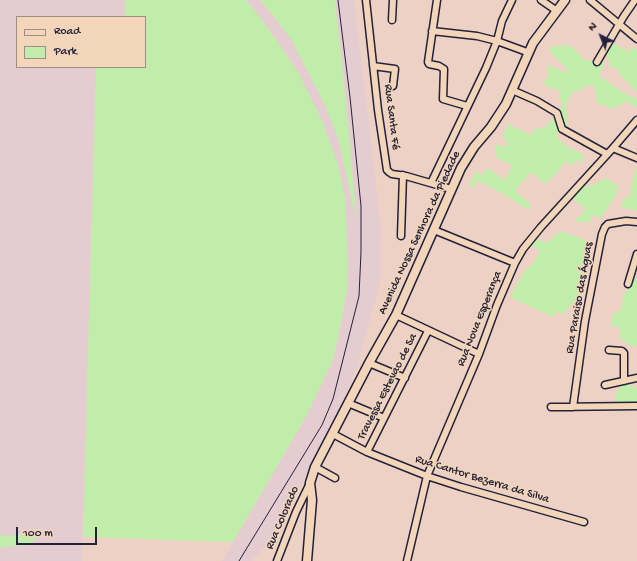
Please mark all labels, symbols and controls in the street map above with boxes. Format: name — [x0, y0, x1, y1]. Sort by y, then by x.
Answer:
legend — [16, 16, 146, 68]
north arrow — [581, 16, 621, 56]
text: N — [586, 20, 600, 34]
text: Road — [54, 25, 80, 39]
text: Park — [54, 45, 77, 59]
street label: Rua Santa Fé — [380, 83, 402, 151]
street label: Avenida Nossa Senhora da Piedade — [376, 149, 464, 317]
street label: Rua Paraiso das Águas — [563, 241, 597, 355]
street label: Rua Nova Esperança — [454, 269, 506, 369]
street label: Travessa Estevao de Sa — [355, 331, 421, 443]
street label: Rua Cantor Bezerra da Silva — [413, 453, 551, 507]
street label: Rua Colorado — [263, 484, 303, 552]
scale bar — [18, 519, 99, 545]
text: 100 m — [23, 527, 53, 541]

